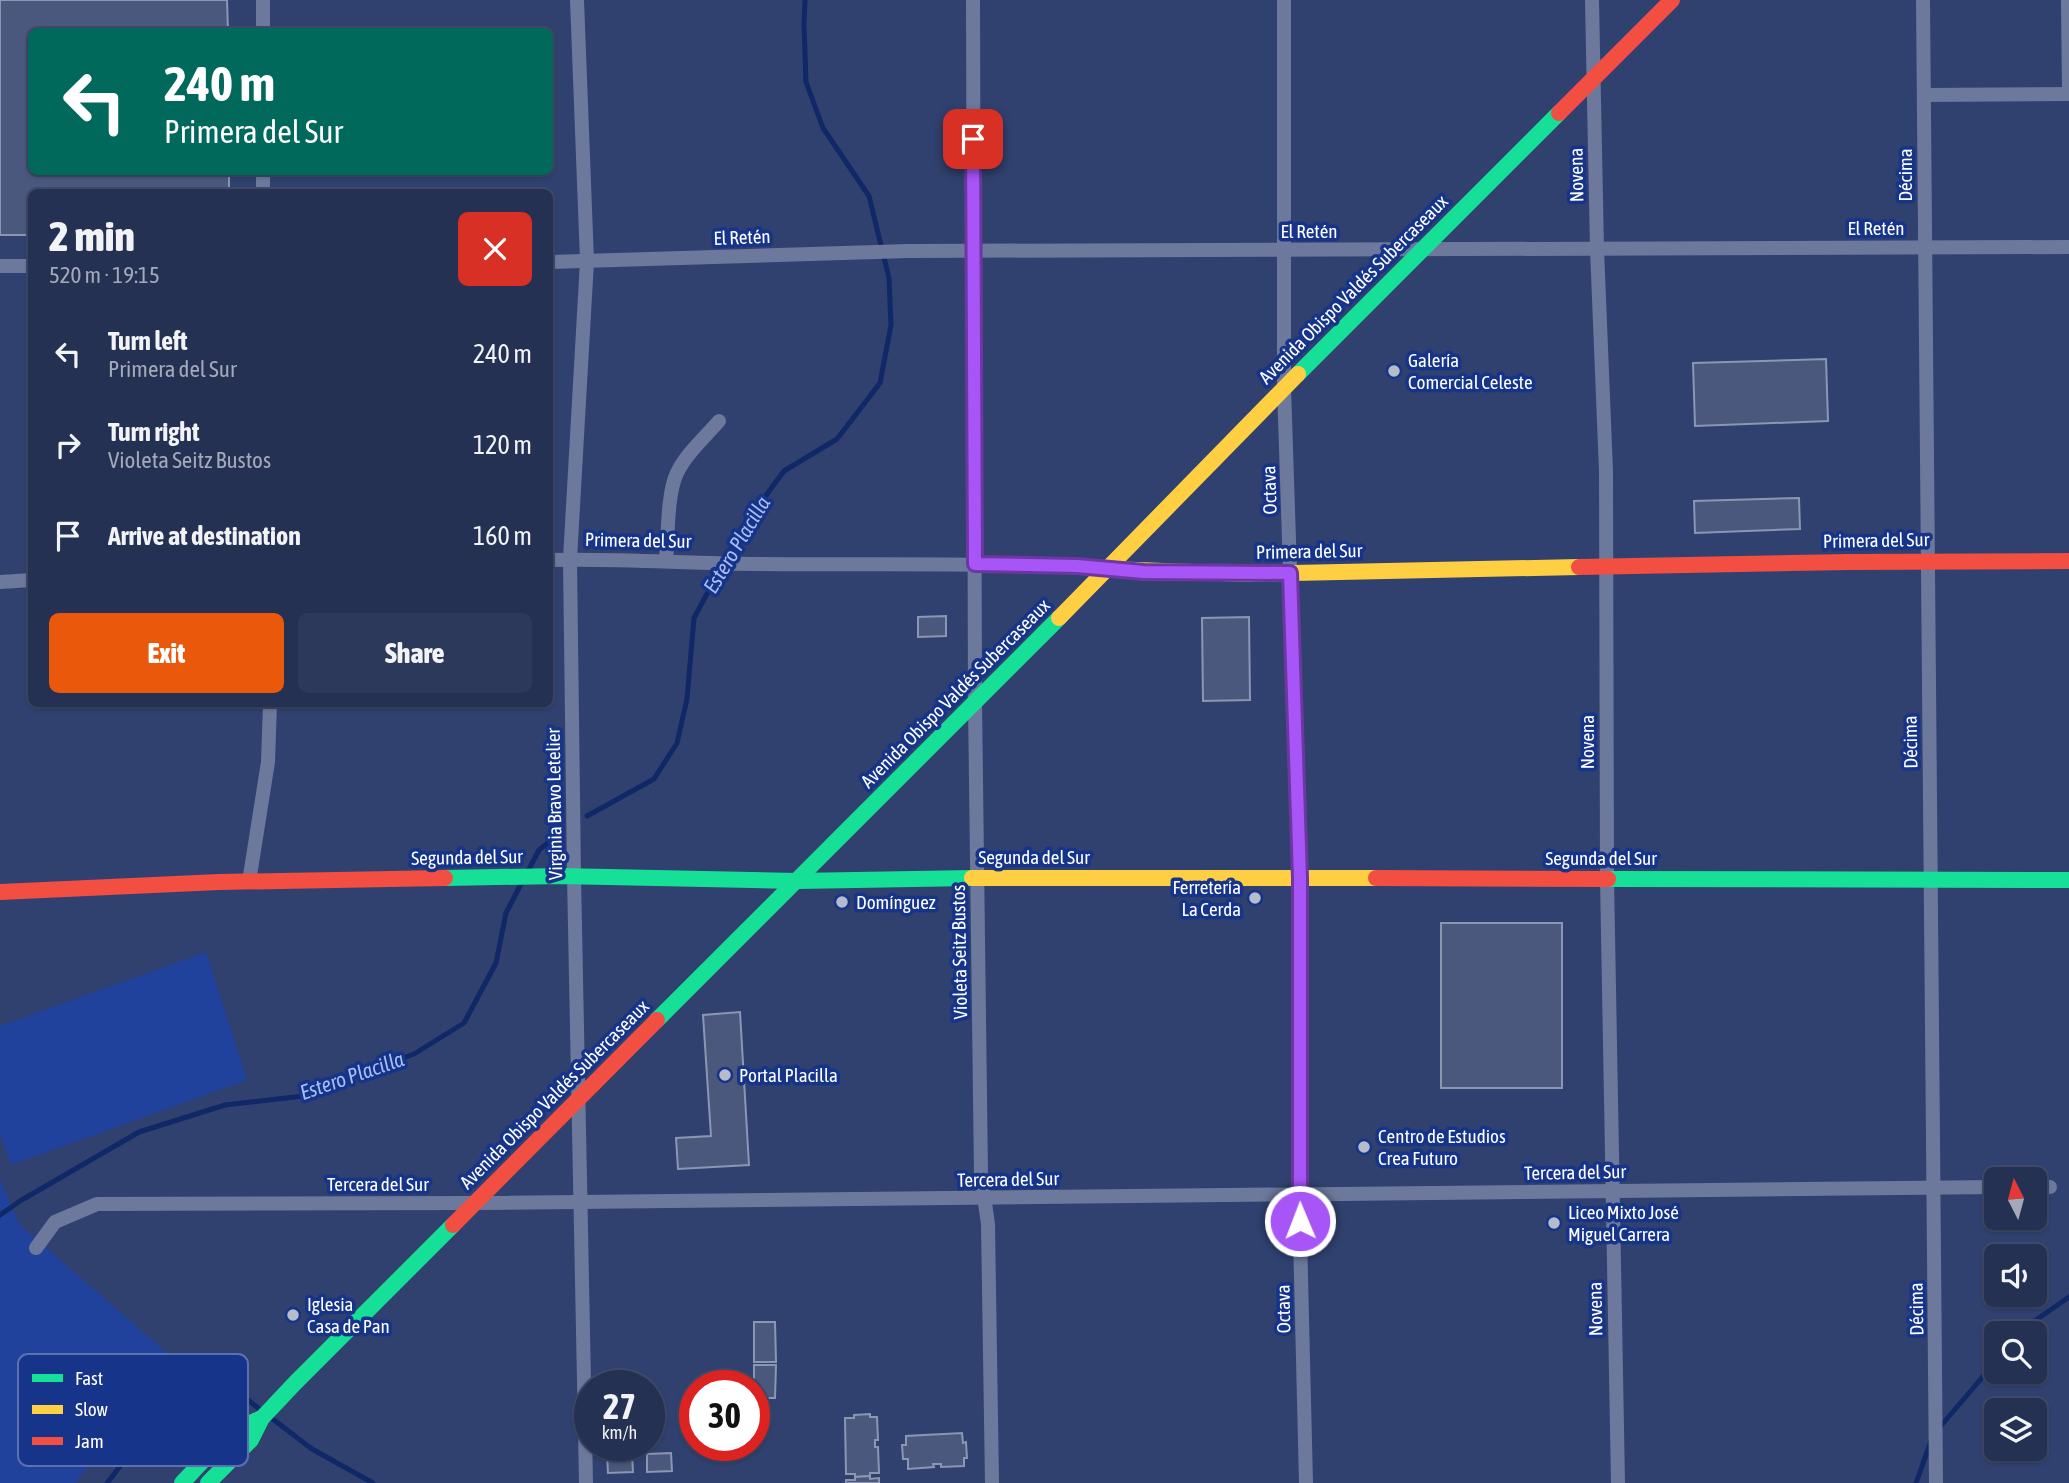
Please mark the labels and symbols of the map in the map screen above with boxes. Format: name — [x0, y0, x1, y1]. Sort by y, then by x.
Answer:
pin — [943, 109, 1003, 169]
street label: Novena — [1565, 148, 1587, 202]
street label: Décima — [1894, 148, 1916, 202]
street label: Avenida Obispo Valdés Subercaseaux — [1254, 190, 1452, 388]
street label: El Retén — [1848, 217, 1904, 239]
street label: El Retén — [1281, 220, 1337, 242]
street label: El Retén — [713, 225, 771, 249]
place label: Galería Comercial Celeste — [1408, 349, 1533, 393]
marker: Galería Comercial Celeste — [1386, 363, 1402, 379]
street label: Octava — [1257, 465, 1281, 515]
water label: Estero Placilla — [698, 492, 774, 597]
street label: Primera del Sur — [585, 528, 692, 552]
street label: Primera del Sur — [1823, 528, 1930, 552]
street label: Primera del Sur — [1256, 539, 1363, 563]
street label: Avenida Obispo Valdés Subercaseaux — [856, 594, 1054, 792]
street label: Novena — [1576, 715, 1598, 769]
street label: Décima — [1899, 715, 1921, 769]
street label: Virginia Bravo Letelier — [542, 727, 566, 880]
street label: Segunda del Sur — [411, 845, 523, 869]
street label: Segunda del Sur — [978, 846, 1090, 868]
street label: Segunda del Sur — [1545, 847, 1657, 869]
place label: Ferretería La Cerda — [1173, 876, 1241, 920]
street label: Violeta Seitz Bustos — [947, 884, 971, 1020]
marker: Ferretería La Cerda — [1247, 890, 1263, 906]
place label: Domínguez — [856, 891, 936, 913]
marker: Domínguez — [834, 894, 850, 910]
street label: Avenida Obispo Valdés Subercaseaux — [455, 995, 653, 1193]
water label: Estero Placilla — [296, 1046, 407, 1104]
place label: Portal Placilla — [739, 1064, 838, 1086]
marker: Portal Placilla — [717, 1067, 733, 1083]
place label: Centro de Estudios Crea Futuro — [1378, 1125, 1506, 1169]
marker: Centro de Estudios Crea Futuro — [1356, 1139, 1372, 1155]
street label: Tercera del Sur — [1524, 1160, 1626, 1184]
street label: Tercera del Sur — [957, 1167, 1059, 1191]
north arrow — [1984, 1167, 2048, 1230]
street label: Tercera del Sur — [327, 1173, 429, 1195]
position arrow — [1263, 1184, 1337, 1258]
place label: Liceo Mixto José Miguel Carrera — [1568, 1201, 1679, 1245]
marker: Liceo Mixto José Miguel Carrera — [1546, 1215, 1562, 1231]
street label: Novena — [1584, 1282, 1606, 1336]
street label: Décima — [1905, 1282, 1927, 1336]
street label: Octava — [1272, 1284, 1294, 1334]
place label: Iglesia Casa de Pan — [307, 1293, 390, 1337]
marker: Iglesia Casa de Pan — [285, 1307, 301, 1323]
legend — [18, 1354, 248, 1466]
text: Fast — [75, 1367, 103, 1389]
speed limit sign: 30 — [679, 1370, 770, 1461]
text: Slow — [75, 1398, 109, 1420]
text: Jam — [75, 1430, 104, 1452]

